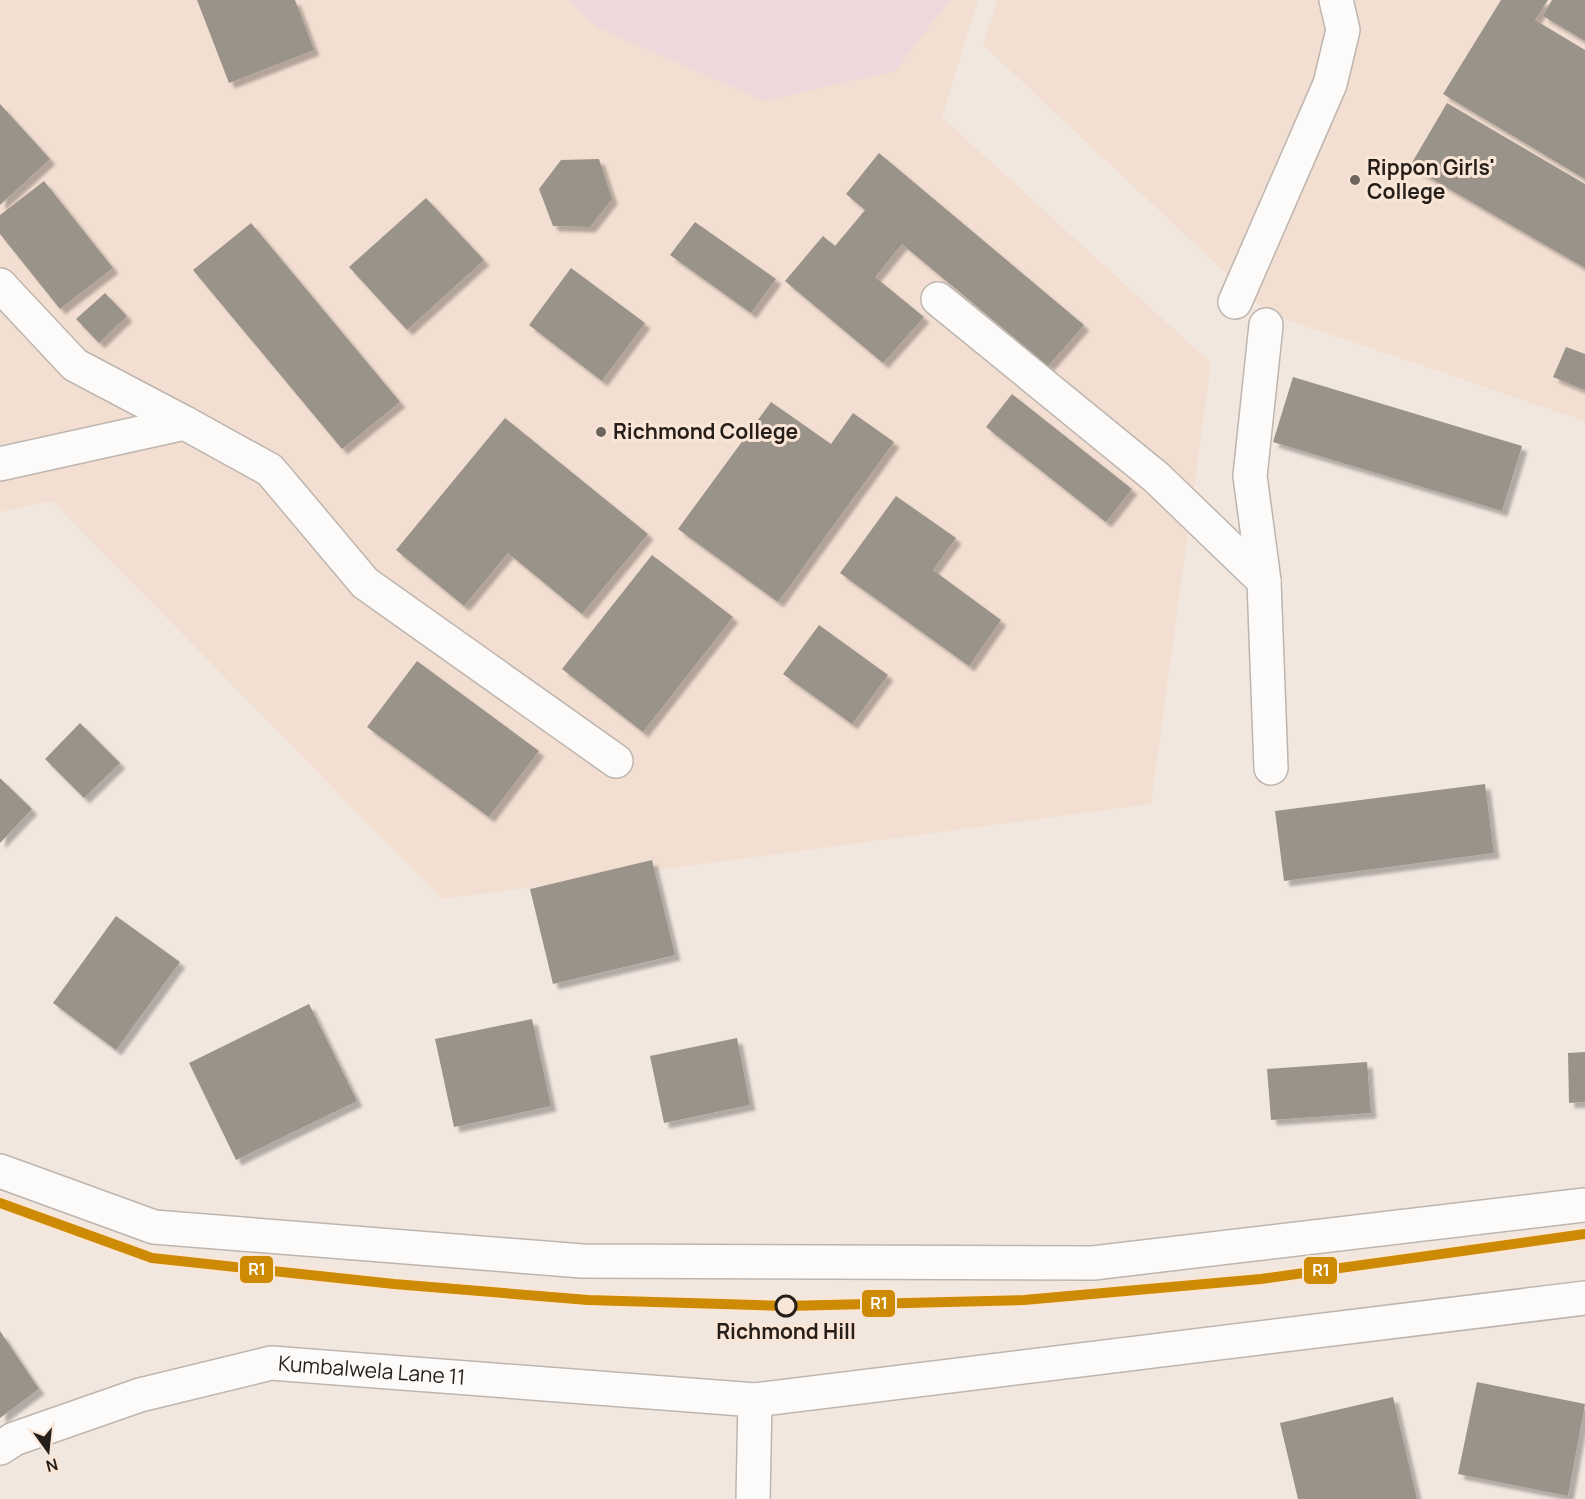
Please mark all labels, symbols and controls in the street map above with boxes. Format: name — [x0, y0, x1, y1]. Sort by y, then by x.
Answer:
place label: Rippon Girls' College — [1367, 153, 1495, 205]
marker: Rippon Girls' College — [1348, 173, 1362, 187]
place label: Richmond College — [613, 417, 798, 445]
marker: Richmond College — [594, 425, 608, 439]
line badge: R1 — [239, 1255, 274, 1284]
line badge: R1 — [1303, 1256, 1338, 1285]
text: R1 — [248, 1258, 266, 1280]
text: R1 — [1312, 1259, 1330, 1281]
line badge: R1 — [861, 1289, 896, 1318]
text: R1 — [870, 1292, 888, 1314]
marker: Richmond Hill — [775, 1295, 797, 1317]
place label: Richmond Hill — [716, 1317, 856, 1345]
street label: Kumbalwela Lane 11 — [277, 1349, 466, 1391]
north arrow — [18, 1421, 78, 1481]
text: N — [43, 1453, 60, 1478]

